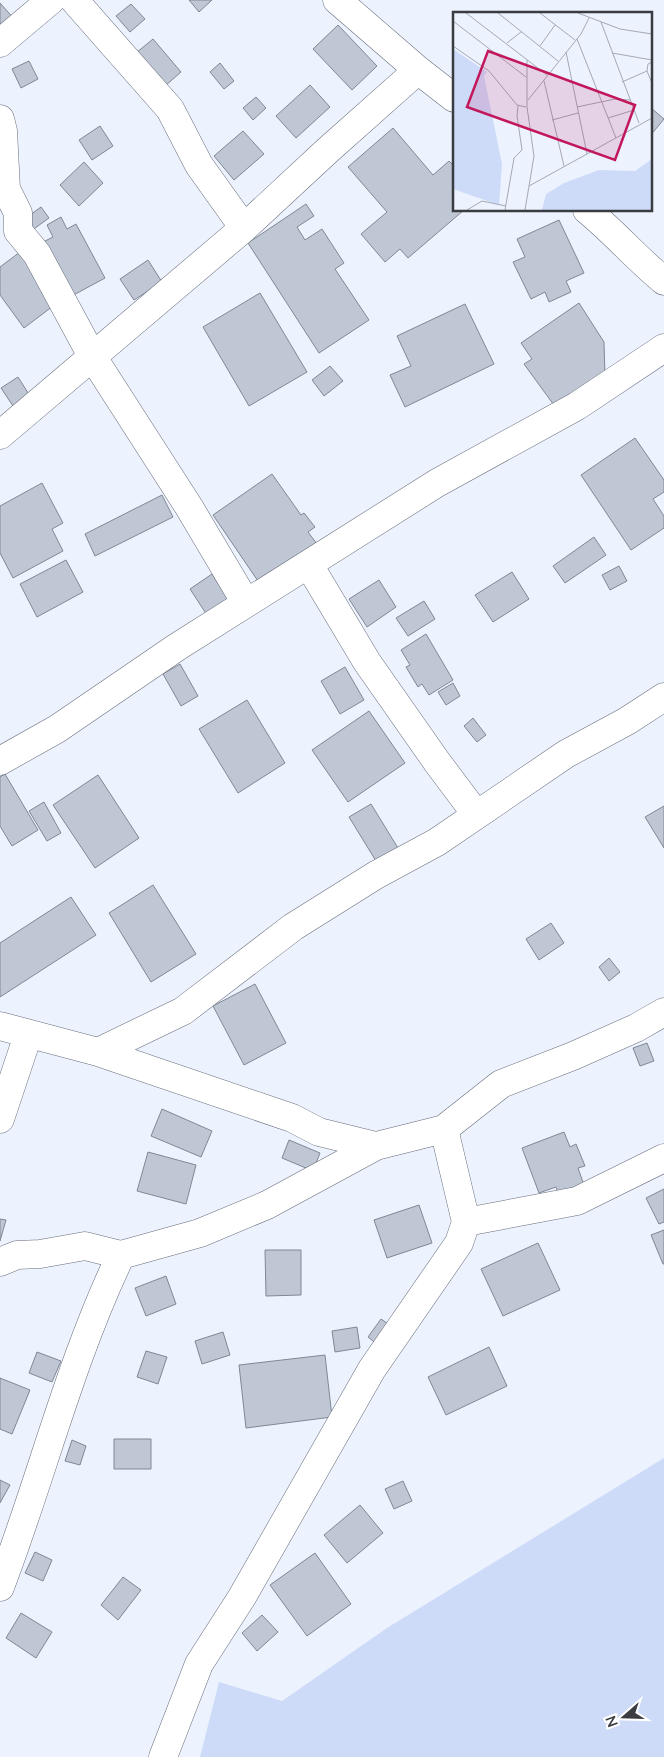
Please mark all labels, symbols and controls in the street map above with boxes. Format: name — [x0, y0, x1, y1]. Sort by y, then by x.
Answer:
inset map — [453, 12, 652, 211]
north arrow — [599, 1692, 649, 1742]
text: N — [601, 1714, 621, 1730]

